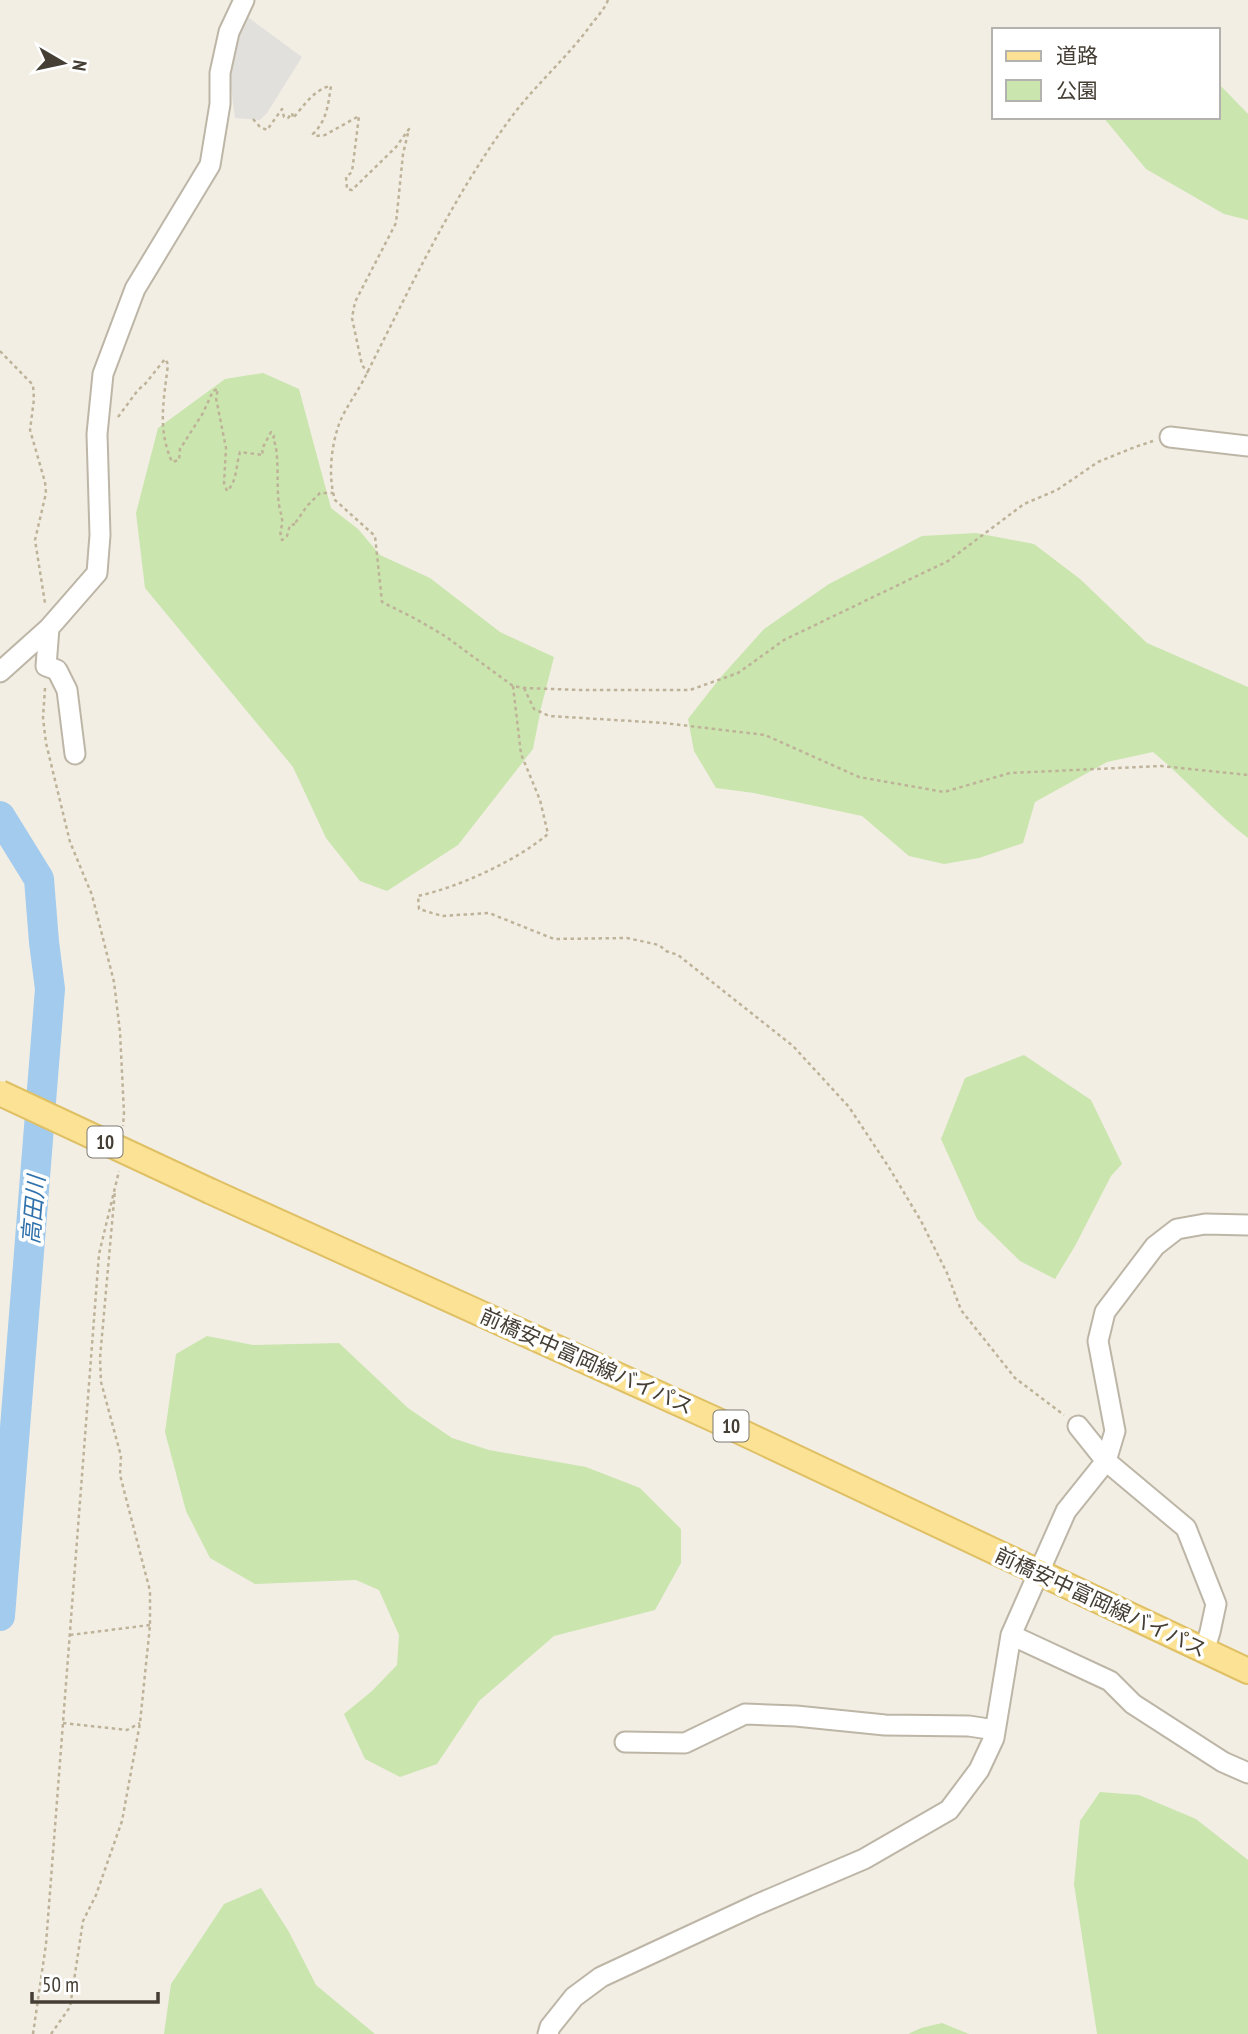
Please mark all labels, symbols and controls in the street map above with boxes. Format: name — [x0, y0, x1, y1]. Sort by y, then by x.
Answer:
north arrow — [28, 28, 98, 98]
legend — [992, 28, 1220, 119]
text: 道路 — [1056, 42, 1098, 69]
text: N — [67, 59, 92, 73]
text: 公園 — [1056, 77, 1098, 104]
road number: 10 — [88, 1126, 122, 1158]
water label: 高田川 — [16, 1171, 51, 1246]
street label: 前橋安中富岡線バイパス — [476, 1302, 698, 1420]
road number: 10 — [714, 1410, 748, 1442]
street label: 前橋安中富岡線バイパス — [991, 1541, 1211, 1663]
scale bar — [32, 1960, 158, 2004]
text: 50 m — [42, 1971, 79, 1998]

